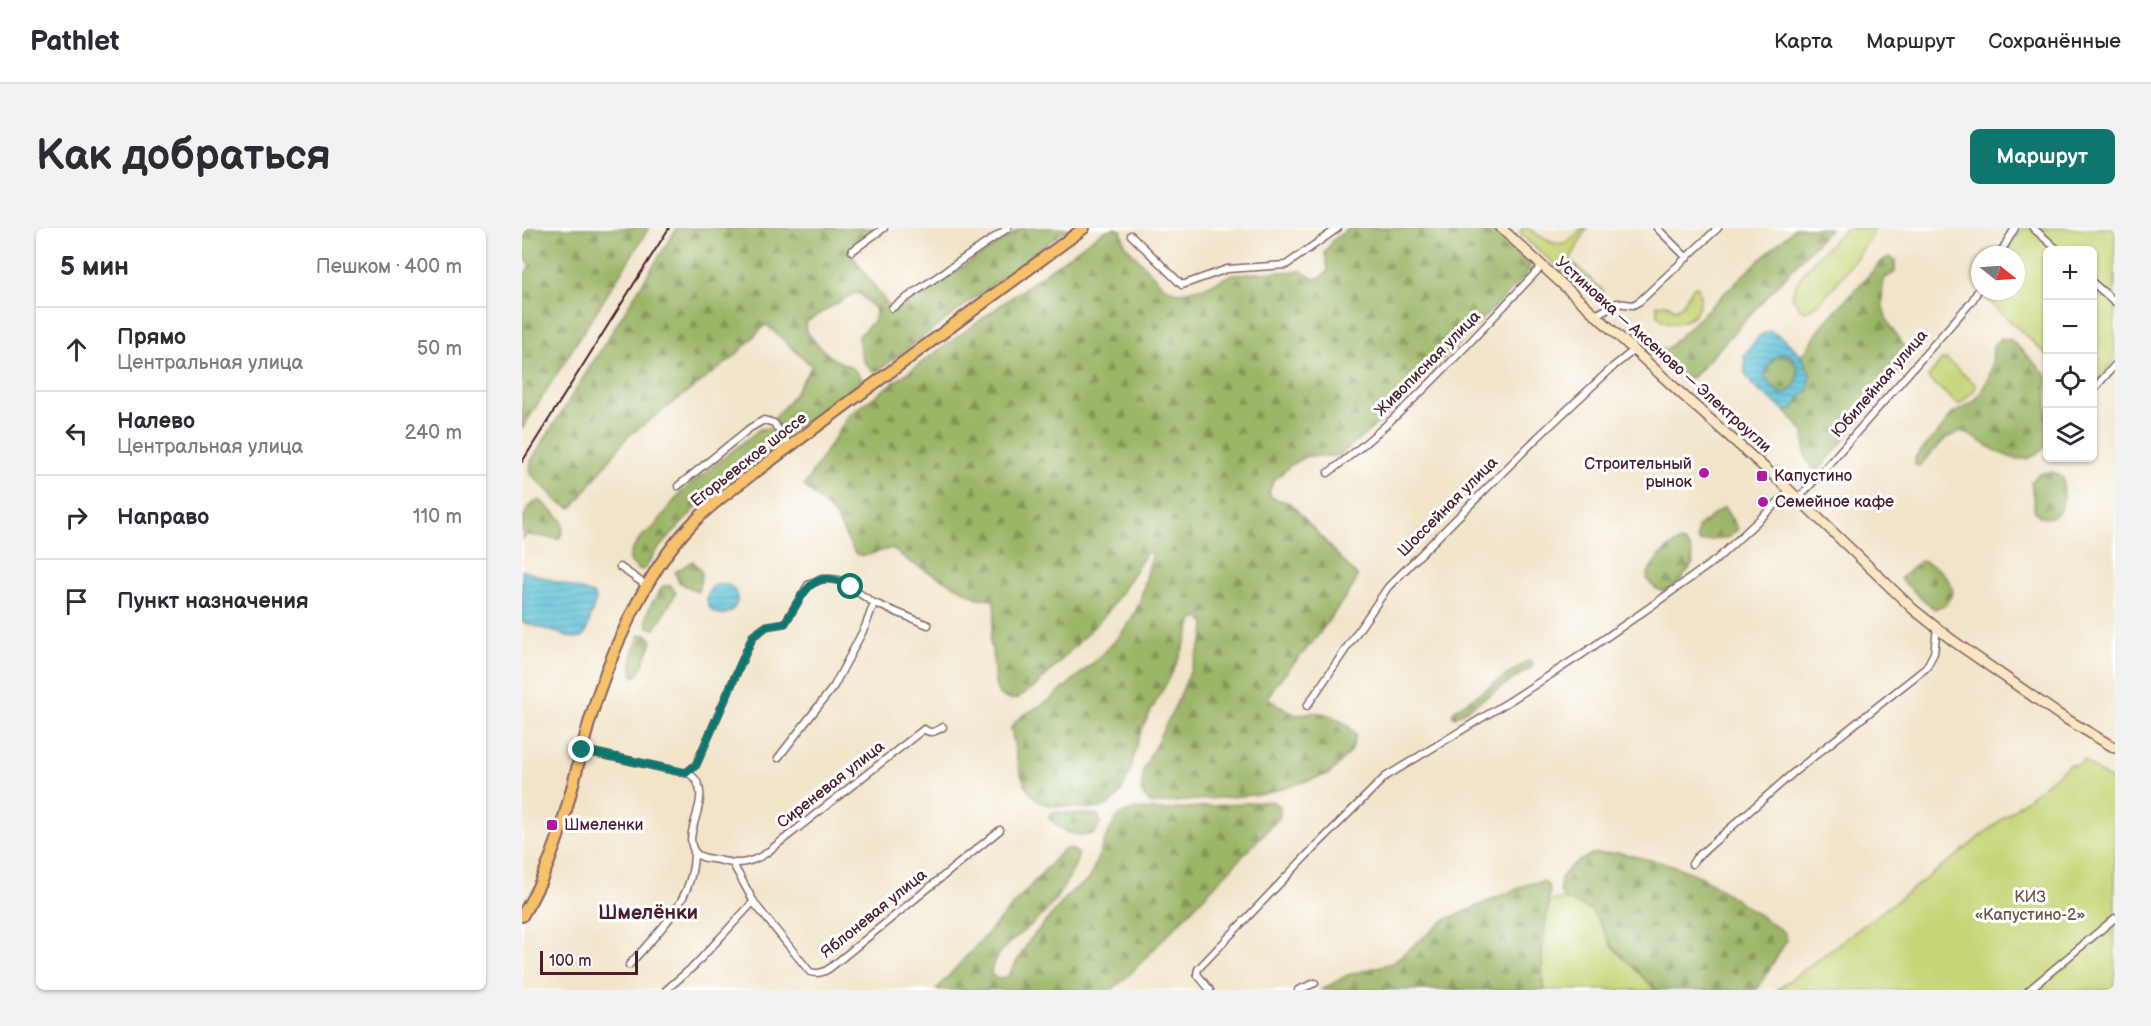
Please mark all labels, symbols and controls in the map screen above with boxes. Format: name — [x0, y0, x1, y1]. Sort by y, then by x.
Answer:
text: Pathlet — [30, 25, 119, 58]
text: Карта — [1774, 29, 1833, 54]
text: Маршрут — [1866, 29, 1955, 54]
text: Сохранённые — [1988, 29, 2121, 54]
button: Маршрут — [1970, 129, 2115, 184]
text: Как добраться — [36, 131, 331, 182]
north arrow — [1971, 246, 2025, 300]
map controls — [2043, 246, 2097, 462]
button: + — [2043, 246, 2097, 300]
text: 5 мин — [60, 252, 129, 283]
street label: Устиновка — Аксеново — Электроугли — [1551, 253, 1775, 457]
text: Пешком · 400 m — [316, 255, 462, 279]
button: − — [2043, 300, 2097, 354]
street label: Живописная улица — [1371, 307, 1485, 421]
text: Прямо — [117, 324, 186, 351]
street label: Юбилейная улица — [1828, 326, 1932, 442]
icon: ahead — [60, 333, 93, 366]
text: 50 m — [417, 337, 462, 361]
text: Центральная улица — [117, 351, 303, 375]
button: locate — [2043, 354, 2097, 408]
text: Налево — [117, 408, 195, 435]
button: layers — [2043, 408, 2097, 462]
street label: Егорьевское шоссе — [687, 409, 811, 511]
icon: left — [60, 417, 93, 450]
text: 240 m — [405, 421, 462, 445]
text: Центральная улица — [117, 435, 303, 459]
street label: Шоссейная улица — [1394, 453, 1502, 561]
place label: Строительный рынок — [1584, 455, 1692, 492]
marker: Строительный рынок — [1697, 466, 1711, 480]
place label: Капустино — [1774, 467, 1852, 486]
marker: Капустино — [1755, 469, 1769, 483]
place label: Семейное кафе — [1775, 493, 1894, 512]
marker: Семейное кафе — [1756, 495, 1770, 509]
icon: right — [60, 501, 93, 534]
text: Направо — [117, 504, 209, 531]
text: 110 m — [413, 505, 462, 529]
route start — [837, 573, 863, 599]
icon: arrive — [60, 585, 93, 618]
text: Пункт назначения — [117, 588, 309, 615]
route end — [568, 736, 594, 762]
street label: Сиреневая улица — [774, 737, 889, 833]
place label: Шмеленки — [564, 816, 643, 835]
marker: Шмеленки — [545, 818, 559, 832]
street label: Яблоневая улица — [817, 865, 931, 963]
park label: КИЗ «Капустино-2» — [1975, 888, 2085, 925]
district label: Шмелёнки — [598, 901, 698, 925]
scale bar — [540, 948, 638, 976]
text: 100 m — [549, 952, 592, 971]

